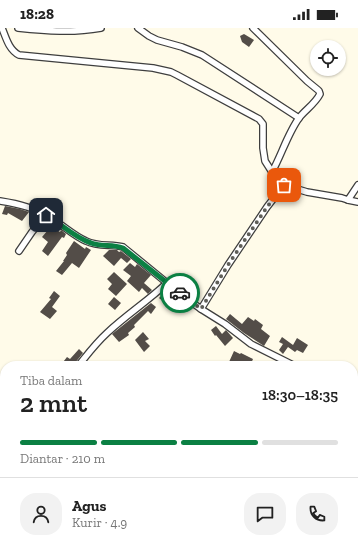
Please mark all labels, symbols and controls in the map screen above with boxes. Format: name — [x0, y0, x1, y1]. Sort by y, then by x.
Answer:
text: 18:28 — [20, 5, 54, 23]
map controls — [310, 40, 346, 76]
button: locate — [310, 40, 346, 76]
pin — [267, 168, 301, 202]
icon: bag — [273, 174, 295, 196]
pin — [29, 198, 63, 232]
icon: home — [35, 204, 57, 226]
courier — [160, 273, 200, 313]
icon: car — [169, 282, 191, 304]
text: Tiba dalam — [20, 373, 82, 388]
text: 18:30–18:35 — [262, 386, 338, 404]
text: 2 mnt — [20, 387, 87, 419]
text: Diantar · 210 m — [20, 451, 105, 466]
button: person — [20, 493, 62, 535]
button: chat — [244, 493, 286, 535]
button: phone — [296, 493, 338, 535]
text: Agus — [72, 497, 106, 515]
text: Kurir · 4.9 — [72, 515, 127, 530]

